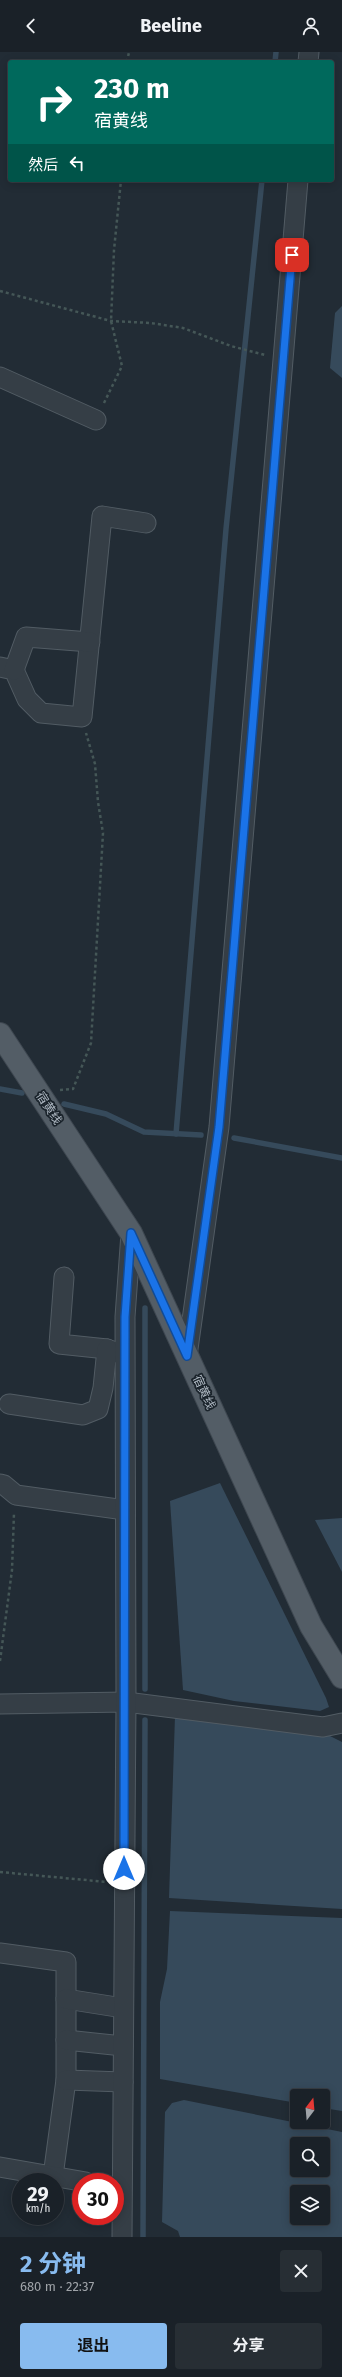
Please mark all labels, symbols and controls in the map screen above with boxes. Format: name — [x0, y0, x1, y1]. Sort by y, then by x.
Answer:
icon: back — [20, 15, 42, 37]
text: Beeline — [140, 15, 202, 37]
icon: person — [300, 15, 322, 37]
text: 230 m — [94, 72, 170, 105]
icon: right — [28, 76, 80, 128]
text: 宿黄线 — [94, 110, 148, 132]
icon: left — [66, 152, 88, 174]
text: 然后 — [28, 156, 58, 174]
pin — [275, 238, 309, 272]
icon: arrive — [281, 244, 303, 266]
street label: 宿黄线 — [33, 1089, 65, 1127]
street label: 宿黄线 — [190, 1373, 218, 1411]
position arrow — [103, 1848, 145, 1890]
north arrow — [290, 2089, 330, 2129]
map controls — [290, 2089, 330, 2225]
button: search — [290, 2137, 330, 2177]
speed limit sign: 30 — [72, 2173, 124, 2225]
text: 29 — [27, 2182, 49, 2206]
button: layers — [290, 2185, 330, 2225]
text: km/h — [26, 2203, 50, 2215]
text: 2 分钟 — [20, 2250, 86, 2278]
button: close — [280, 2250, 322, 2292]
text: 680 m · 22:37 — [20, 2279, 94, 2294]
button: 退出 — [20, 2323, 167, 2369]
button: 分享 — [175, 2323, 322, 2369]

